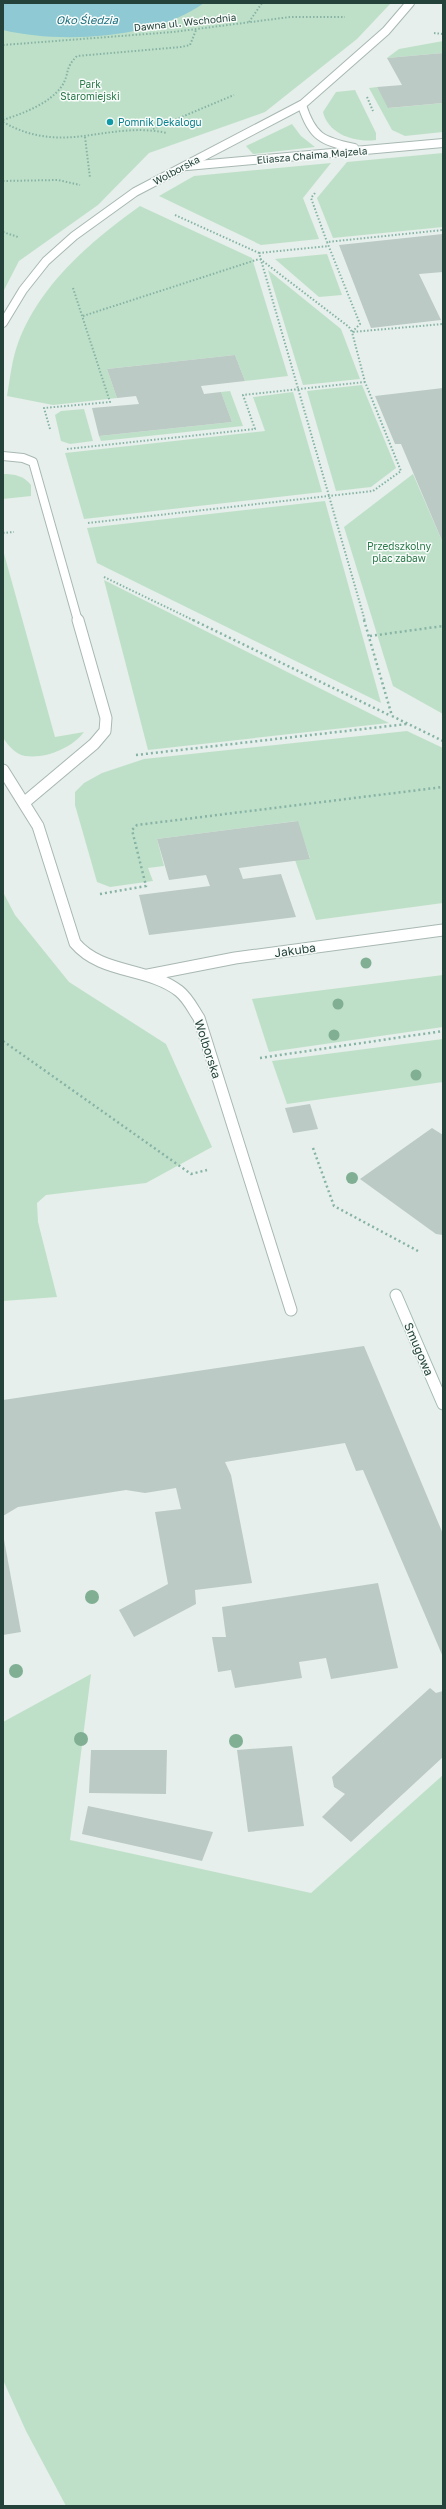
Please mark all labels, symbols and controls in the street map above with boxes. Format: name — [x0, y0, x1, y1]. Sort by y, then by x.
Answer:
street label: Dawna ul. Wschodnia — [133, 11, 237, 33]
water label: Oko Śledzia — [56, 13, 119, 26]
park label: Park Staromiejski — [60, 78, 120, 102]
place label: Pomnik Dekalogu — [118, 116, 202, 128]
marker: Pomnik Dekalogu — [105, 117, 115, 127]
street label: Eliasza Chaima Majzela — [256, 144, 368, 166]
street label: Wolborska — [151, 153, 201, 187]
park label: Przedszkolny plac zabaw — [367, 540, 431, 564]
street label: Jakuba — [273, 940, 317, 960]
street label: Wolborska — [191, 1018, 225, 1080]
street label: Smugowa — [401, 1320, 437, 1378]

